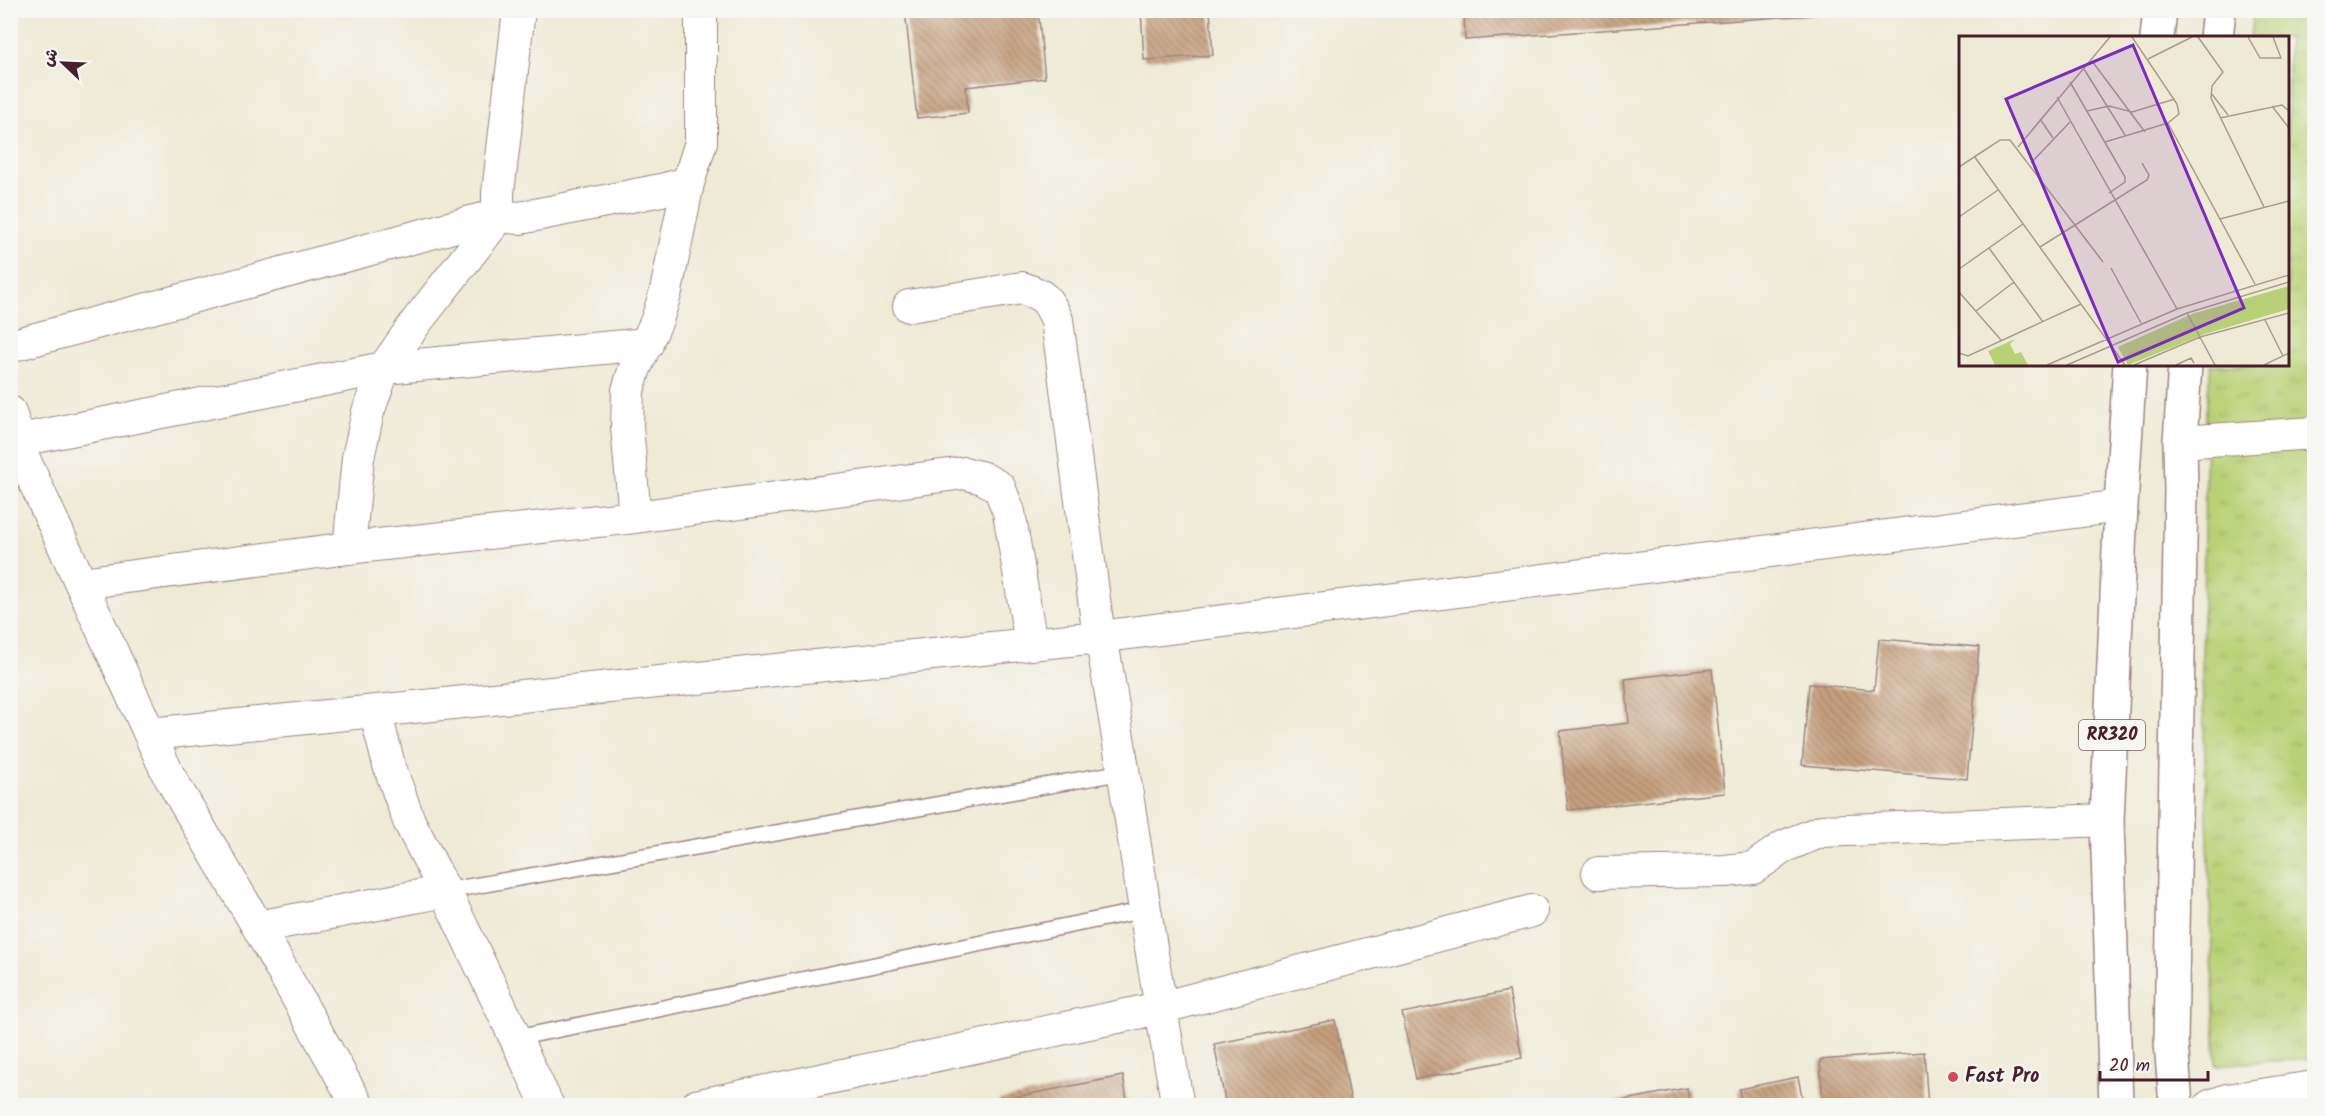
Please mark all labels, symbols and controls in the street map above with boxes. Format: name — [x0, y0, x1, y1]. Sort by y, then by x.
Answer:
north arrow — [33, 33, 93, 93]
inset map — [1959, 36, 2289, 366]
text: ش — [36, 45, 66, 71]
road number: RR320 — [2079, 720, 2145, 750]
scale bar — [2100, 1044, 2208, 1082]
text: 20 m — [2109, 1052, 2150, 1081]
place label: Fast Pro — [1965, 1061, 2039, 1093]
marker: Fast Pro — [1946, 1070, 1960, 1084]

